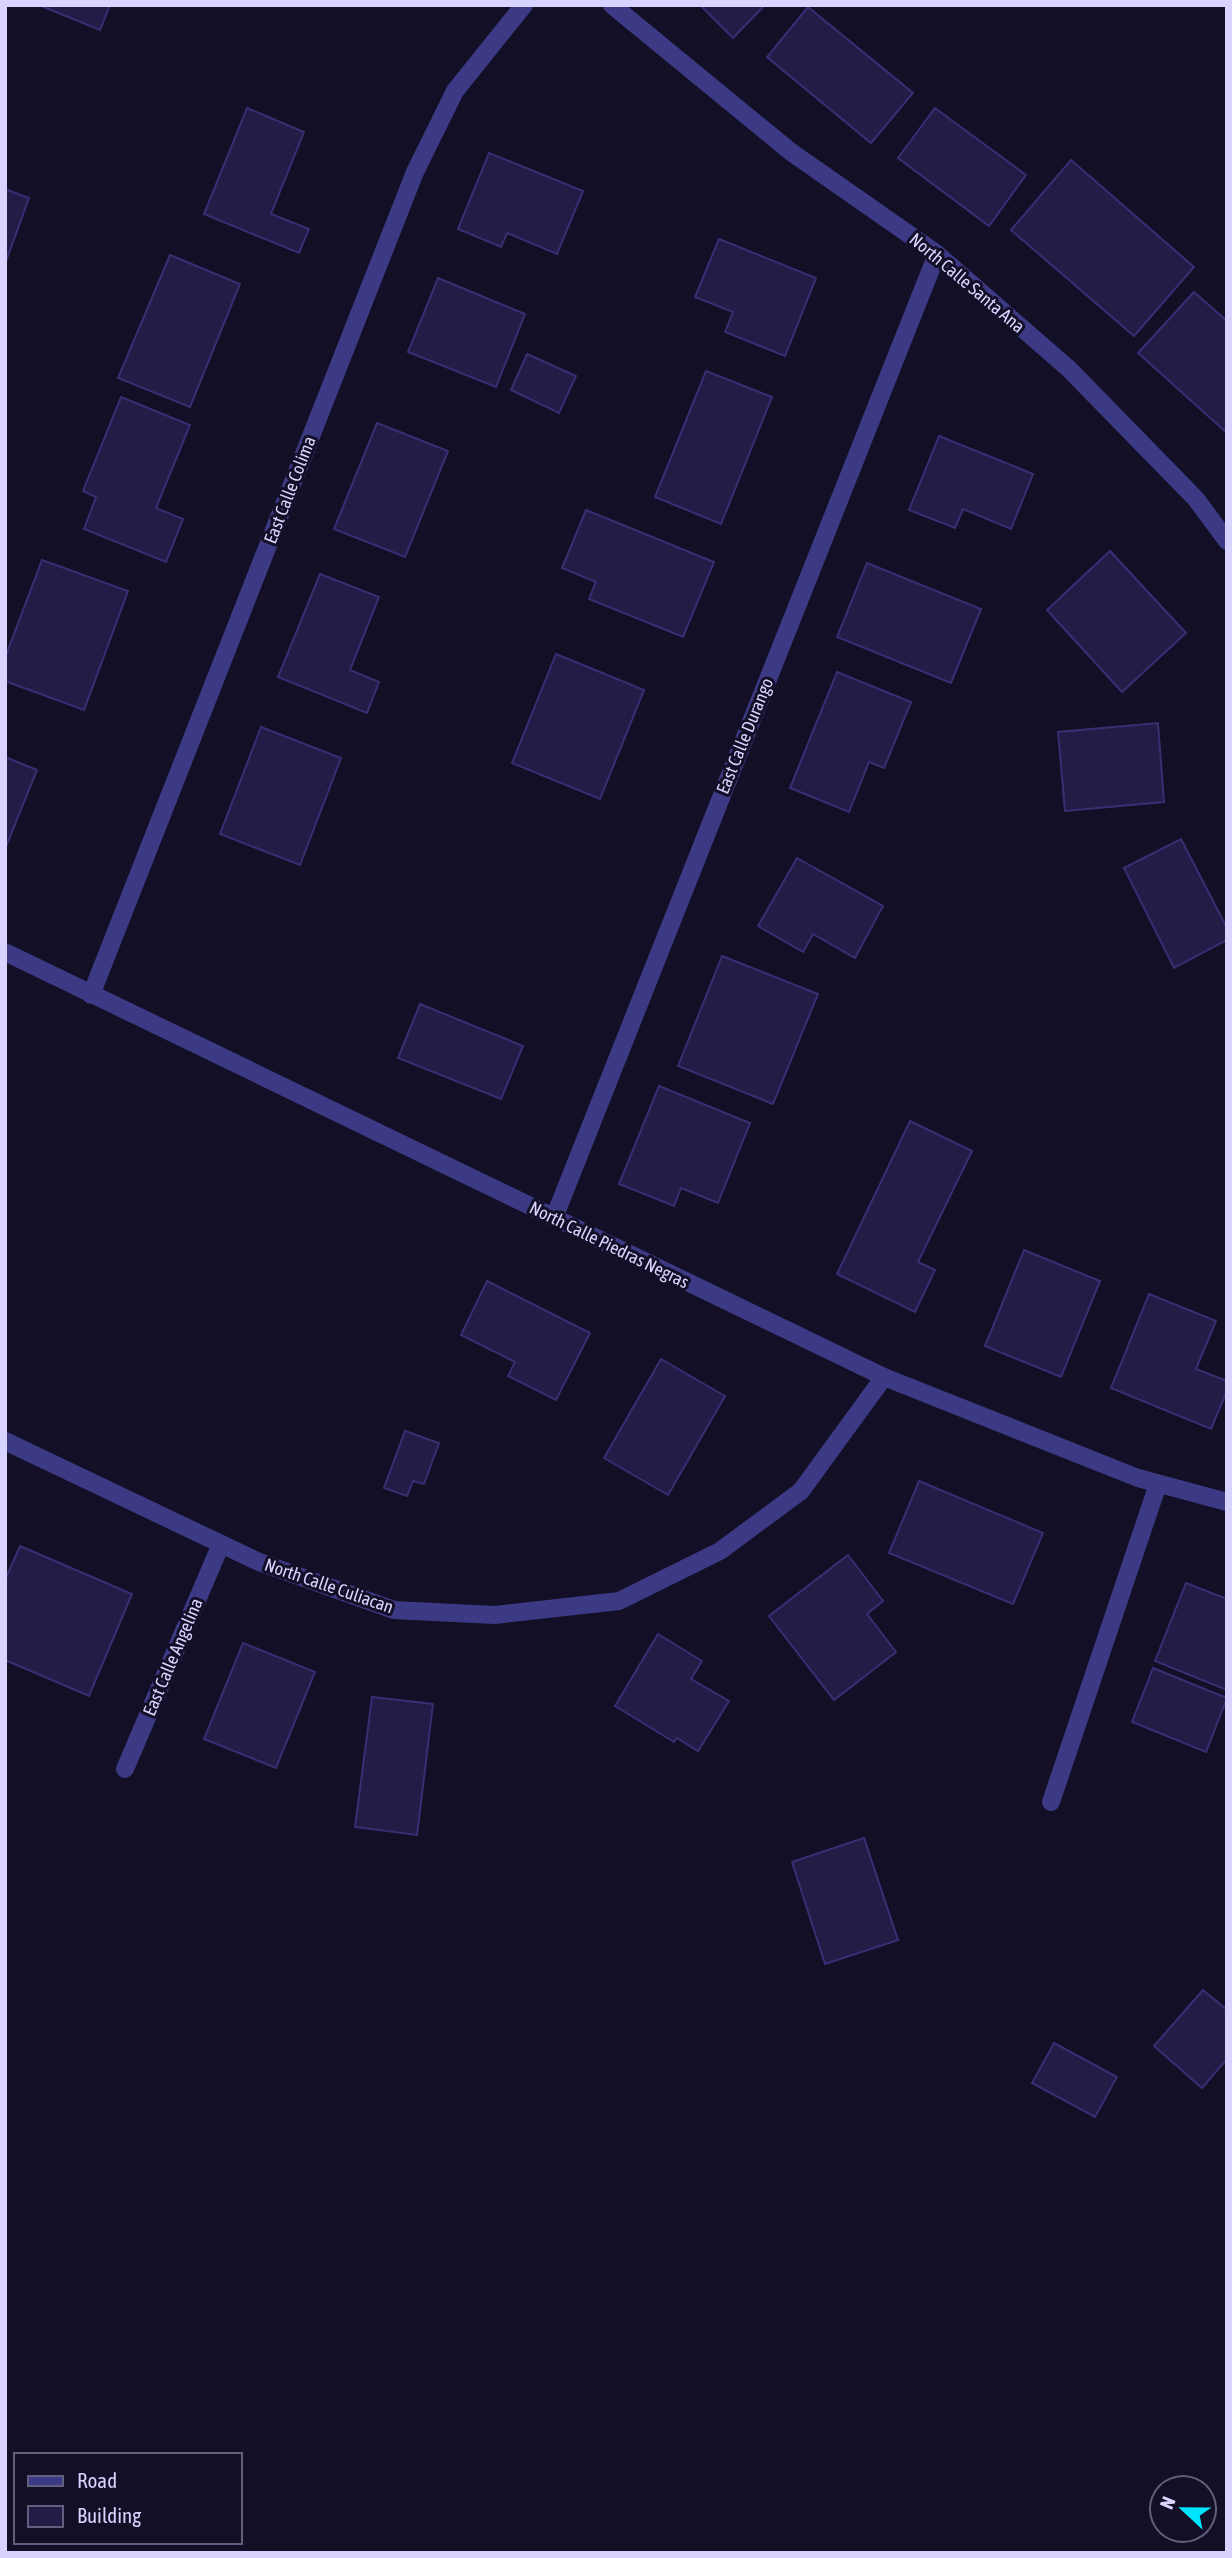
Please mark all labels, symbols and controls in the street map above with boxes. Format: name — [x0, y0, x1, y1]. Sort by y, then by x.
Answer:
street label: North Calle Santa Ana — [906, 228, 1029, 337]
street label: East Calle Colima — [259, 433, 320, 546]
street label: East Calle Durango — [712, 675, 777, 797]
street label: North Calle Piedras Negras — [526, 1197, 692, 1292]
street label: North Calle Culiacan — [262, 1554, 396, 1617]
street label: East Calle Angelina — [138, 1595, 207, 1719]
legend — [14, 2453, 242, 2544]
text: Road — [77, 2468, 117, 2492]
north arrow — [1148, 2474, 1218, 2544]
text: N — [1155, 2493, 1180, 2512]
text: Building — [77, 2503, 141, 2527]

